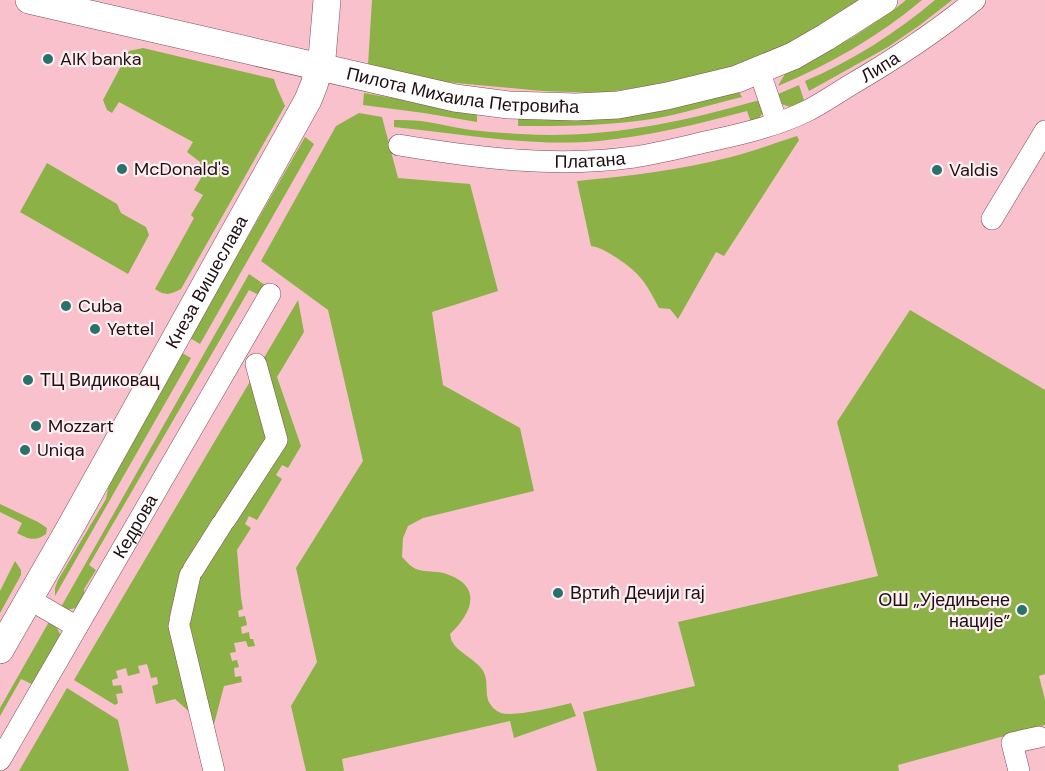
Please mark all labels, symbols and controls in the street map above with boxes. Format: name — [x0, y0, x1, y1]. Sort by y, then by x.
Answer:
street label: Липа — [856, 45, 905, 88]
place label: AIK banka — [60, 47, 142, 71]
marker: AIK banka — [41, 52, 55, 66]
street label: Пилота Михаила Петровића — [344, 61, 581, 119]
street label: Платана — [554, 146, 628, 174]
place label: McDonald's — [134, 157, 230, 181]
place label: Valdis — [949, 158, 998, 182]
marker: McDonald's — [115, 162, 129, 176]
marker: Valdis — [930, 163, 944, 177]
street label: Кнеза Вишеслава — [160, 210, 254, 353]
place label: Cuba — [78, 294, 122, 318]
marker: Cuba — [59, 299, 73, 313]
place label: Yettel — [107, 317, 154, 341]
marker: Yettel — [88, 322, 102, 336]
place label: ТЦ Видиковац — [40, 368, 160, 392]
marker: ТЦ Видиковац — [21, 373, 35, 387]
place label: Mozzart — [48, 414, 114, 438]
marker: Mozzart — [29, 419, 43, 433]
place label: Uniqa — [37, 438, 85, 462]
marker: Uniqa — [18, 443, 32, 457]
street label: Кедрова — [107, 489, 164, 563]
place label: Вртић Дечији гај — [570, 581, 705, 605]
marker: Вртић Дечији гај — [551, 586, 565, 600]
place label: ОШ „Уједињене нације” — [878, 588, 1010, 633]
marker: ОШ „Уједињене нације” — [1015, 603, 1029, 617]

